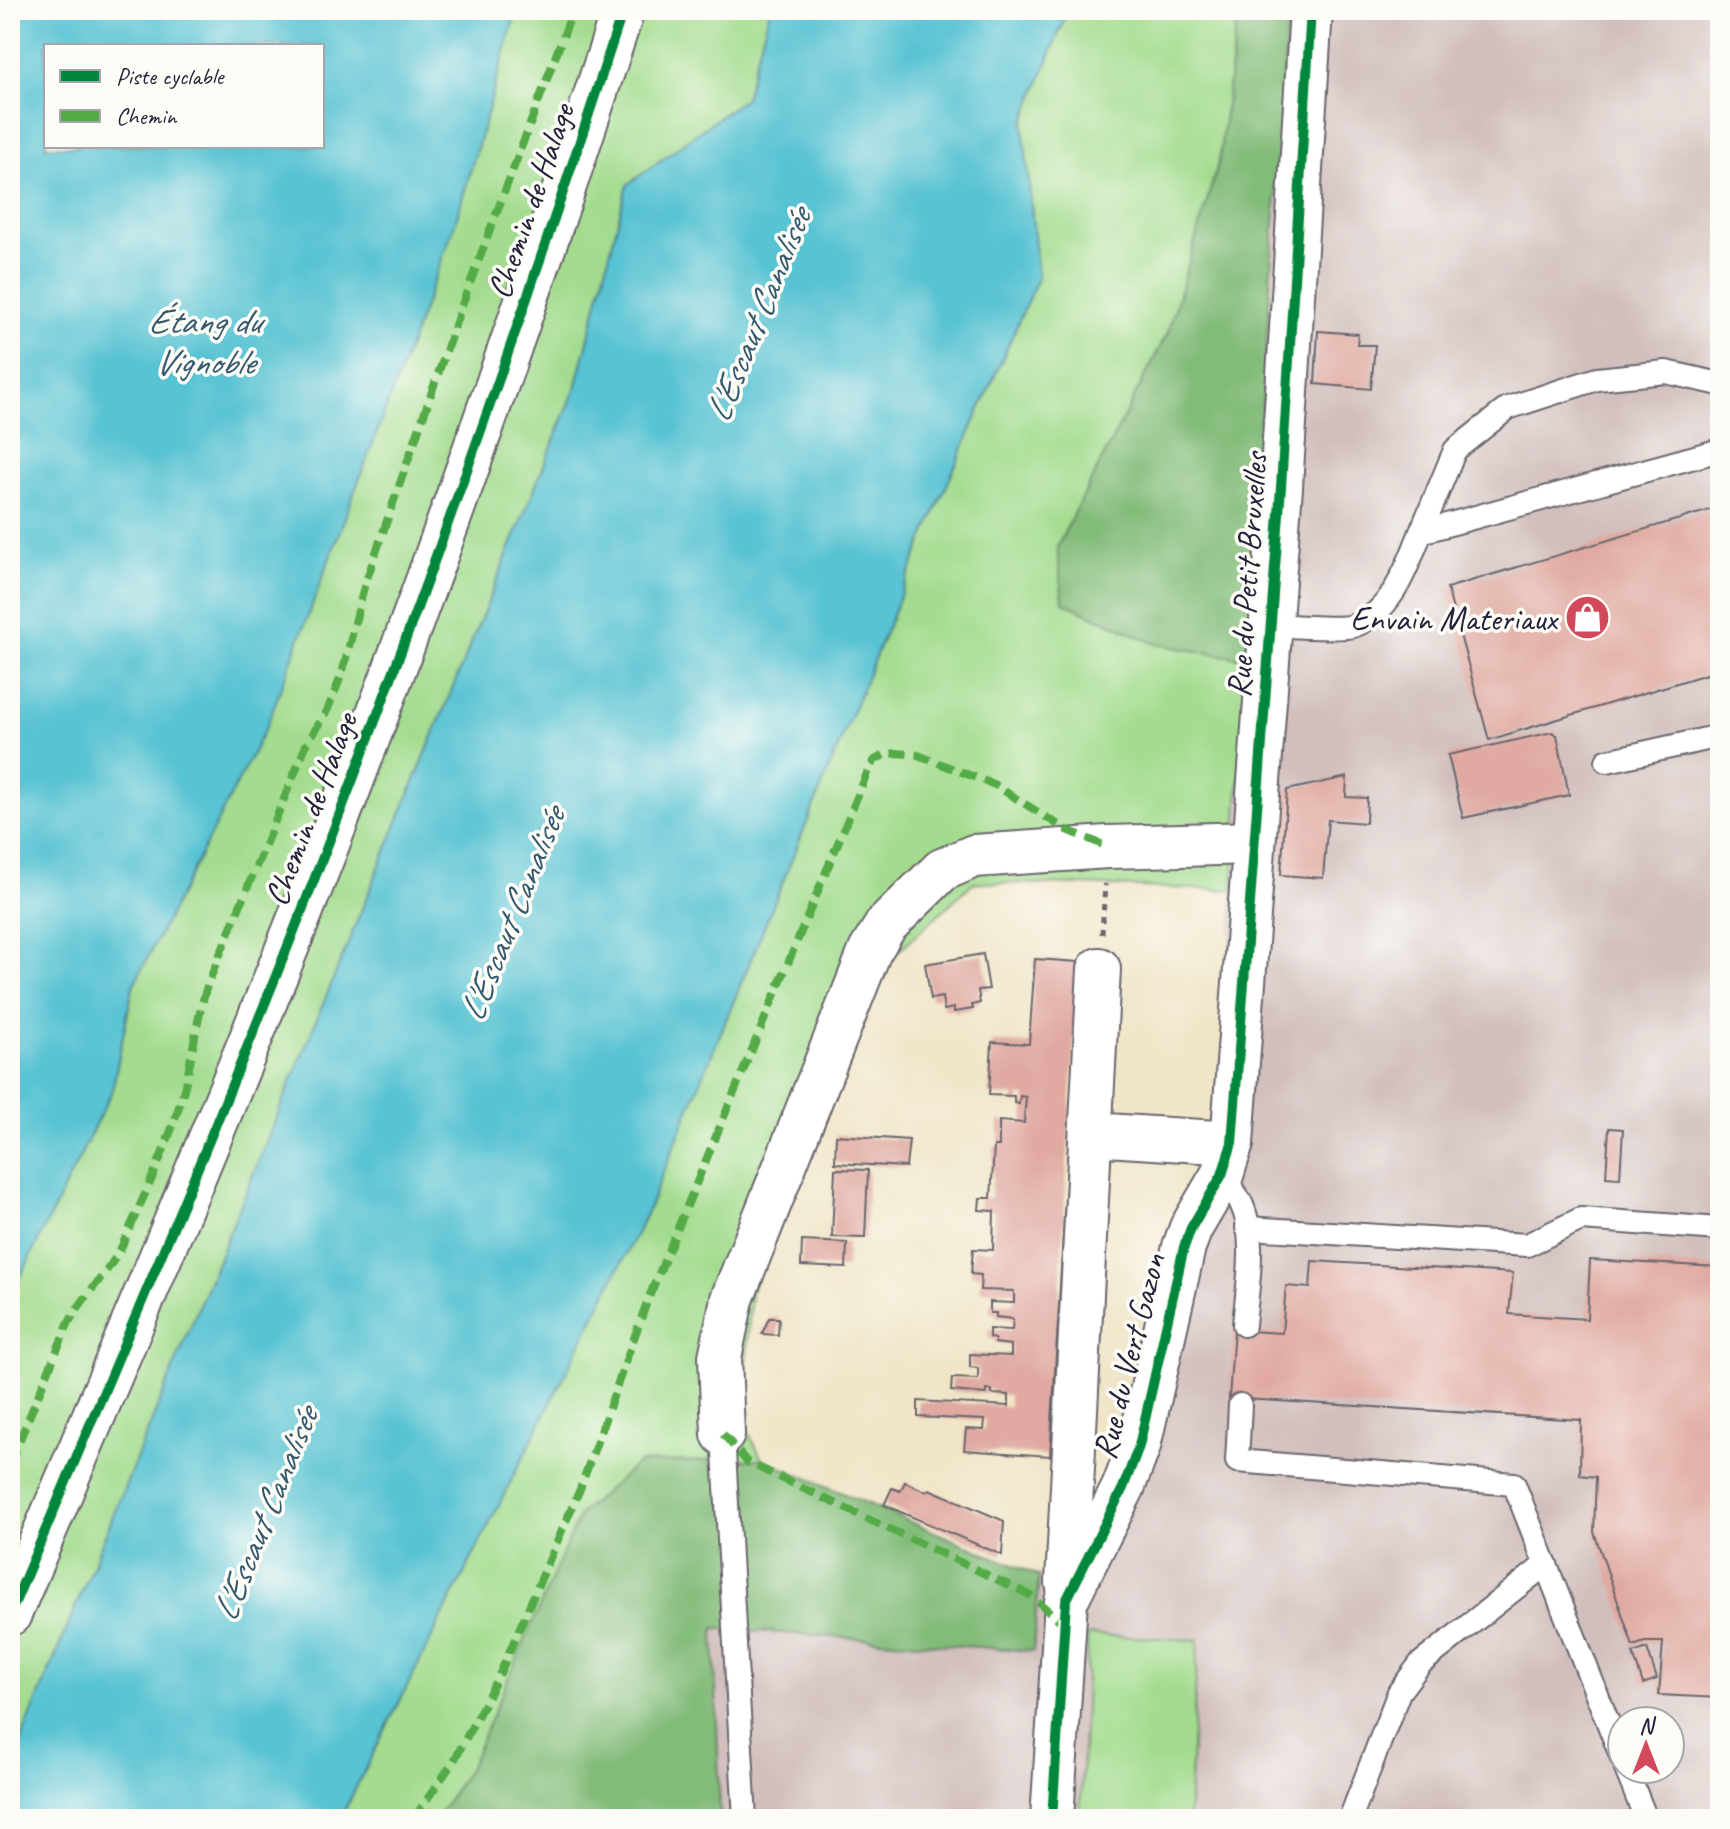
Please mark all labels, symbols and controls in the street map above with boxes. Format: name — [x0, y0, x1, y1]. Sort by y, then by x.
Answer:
legend — [44, 44, 324, 148]
text: Piste cyclable — [116, 61, 226, 91]
street label: Chemin de Halage — [477, 96, 584, 304]
text: Chemin — [116, 101, 177, 131]
water label: L'Escaut Canalisée — [694, 197, 823, 428]
water label: Étang du Vignoble — [148, 298, 266, 385]
street label: Rue du Petit Bruxelles — [1216, 449, 1277, 699]
shop icon: Envain Materiaux — [1564, 594, 1612, 642]
place label: Envain Materiaux — [1350, 597, 1559, 640]
street label: Chemin de Halage — [254, 705, 368, 912]
water label: L'Escaut Canalisée — [448, 796, 577, 1027]
street label: Rue du Vert Gazon — [1082, 1248, 1175, 1463]
water label: L'Escaut Canalisée — [201, 1396, 330, 1627]
north arrow — [1606, 1705, 1686, 1785]
text: N — [1639, 1712, 1656, 1740]

